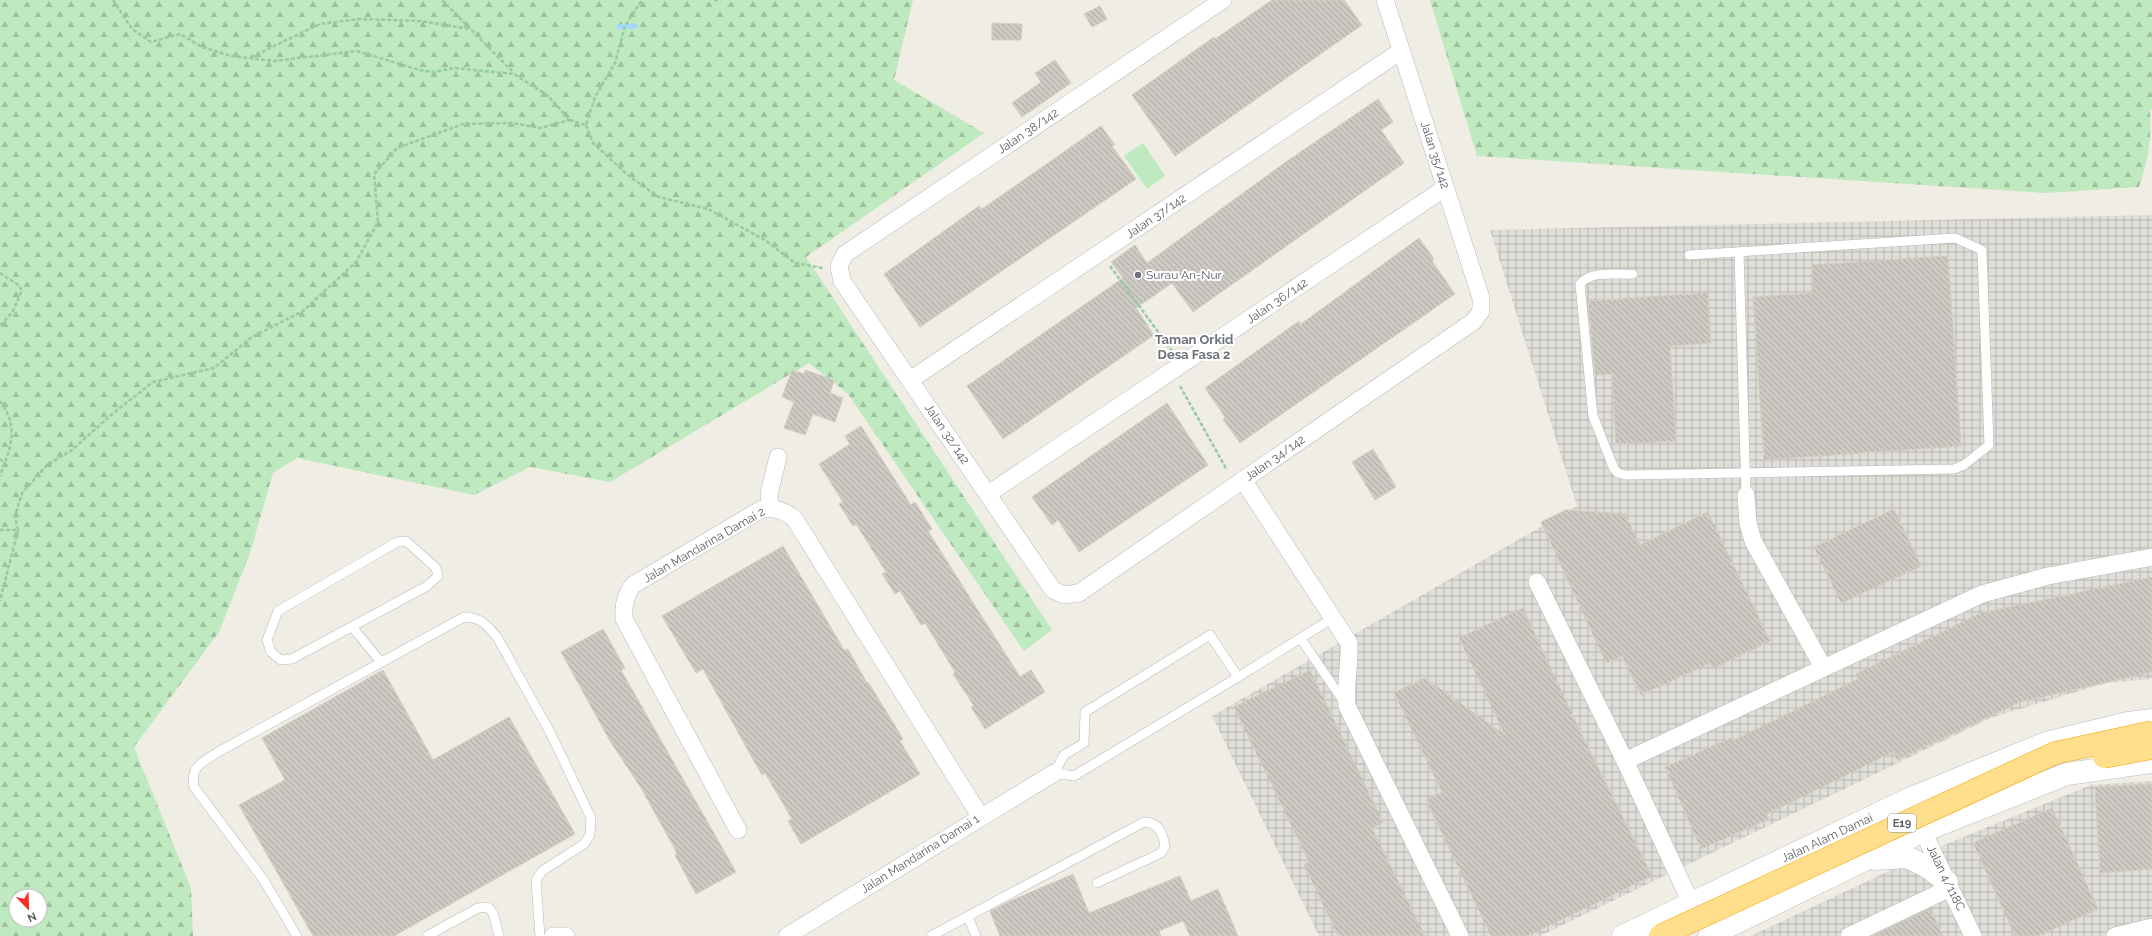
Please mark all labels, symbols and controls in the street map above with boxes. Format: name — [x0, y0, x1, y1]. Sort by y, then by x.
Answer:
street label: Jalan 38/142 — [995, 105, 1061, 157]
street label: Jalan 35/142 — [1418, 120, 1452, 190]
street label: Jalan 37/142 — [1123, 191, 1189, 241]
place label: Surau An-Nur — [1146, 268, 1223, 282]
marker: Surau An-Nur — [1133, 270, 1143, 280]
street label: Jalan 36/142 — [1244, 275, 1310, 327]
district label: Taman Orkid Desa Fasa 2 — [1155, 332, 1233, 362]
street label: Jalan 32/142 — [922, 401, 972, 467]
street label: Jalan 34/142 — [1242, 432, 1308, 484]
street label: Jalan Mandarina Damai 2 — [641, 504, 767, 586]
street label: Jalan Alam Damai — [1779, 811, 1875, 865]
street label: Jalan Mandarina Damai 1 — [858, 812, 982, 896]
road number: E19 — [1888, 814, 1916, 832]
street label: Jalan 4/118C — [1924, 843, 1968, 913]
north arrow — [8, 888, 48, 928]
text: N — [25, 909, 38, 924]

